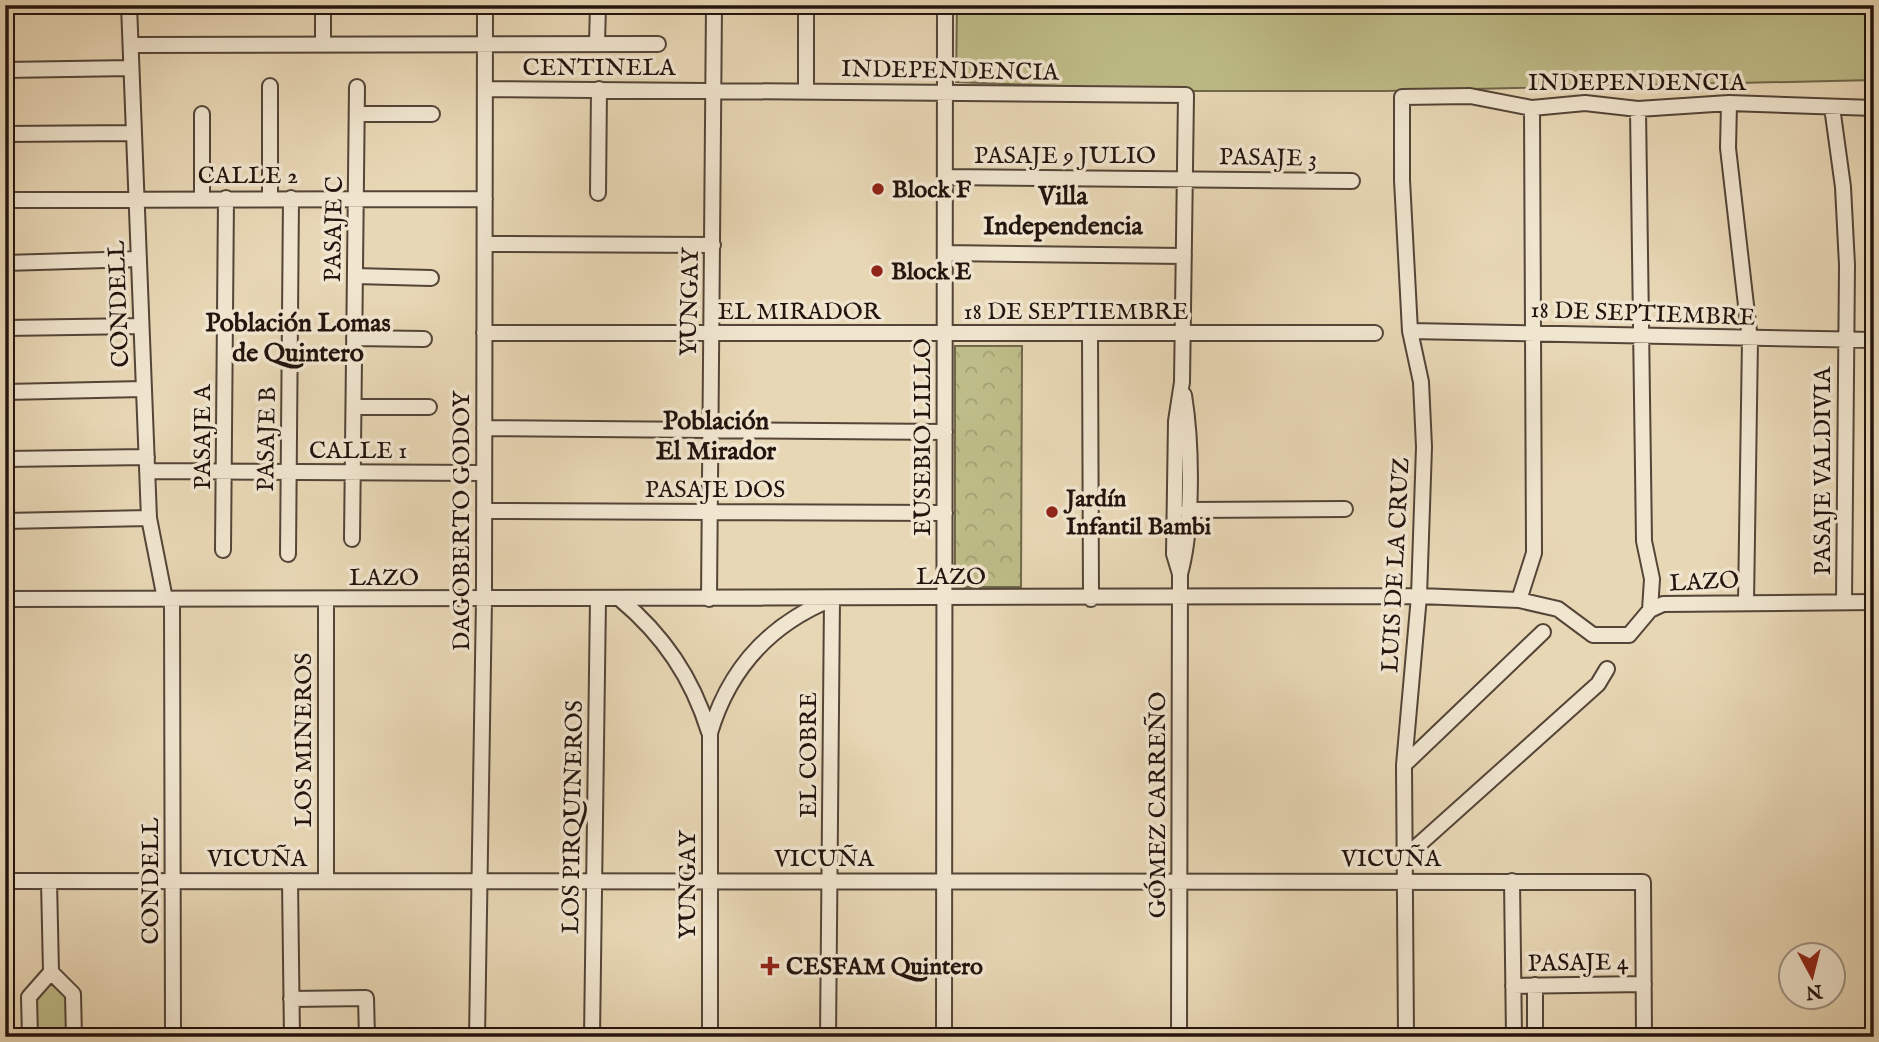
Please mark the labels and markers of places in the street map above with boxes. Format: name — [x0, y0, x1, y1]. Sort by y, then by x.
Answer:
place label: Block F — [892, 175, 972, 206]
marker: Block F — [870, 181, 886, 197]
place label: Block E — [891, 257, 972, 288]
marker: Block E — [869, 263, 885, 279]
place label: Jardín Infantil Bambi — [1063, 484, 1212, 543]
marker: Jardín Infantil Bambi — [1044, 504, 1060, 520]
place label: CESFAM Quintero — [786, 952, 983, 983]
marker: CESFAM Quintero — [760, 956, 780, 976]

